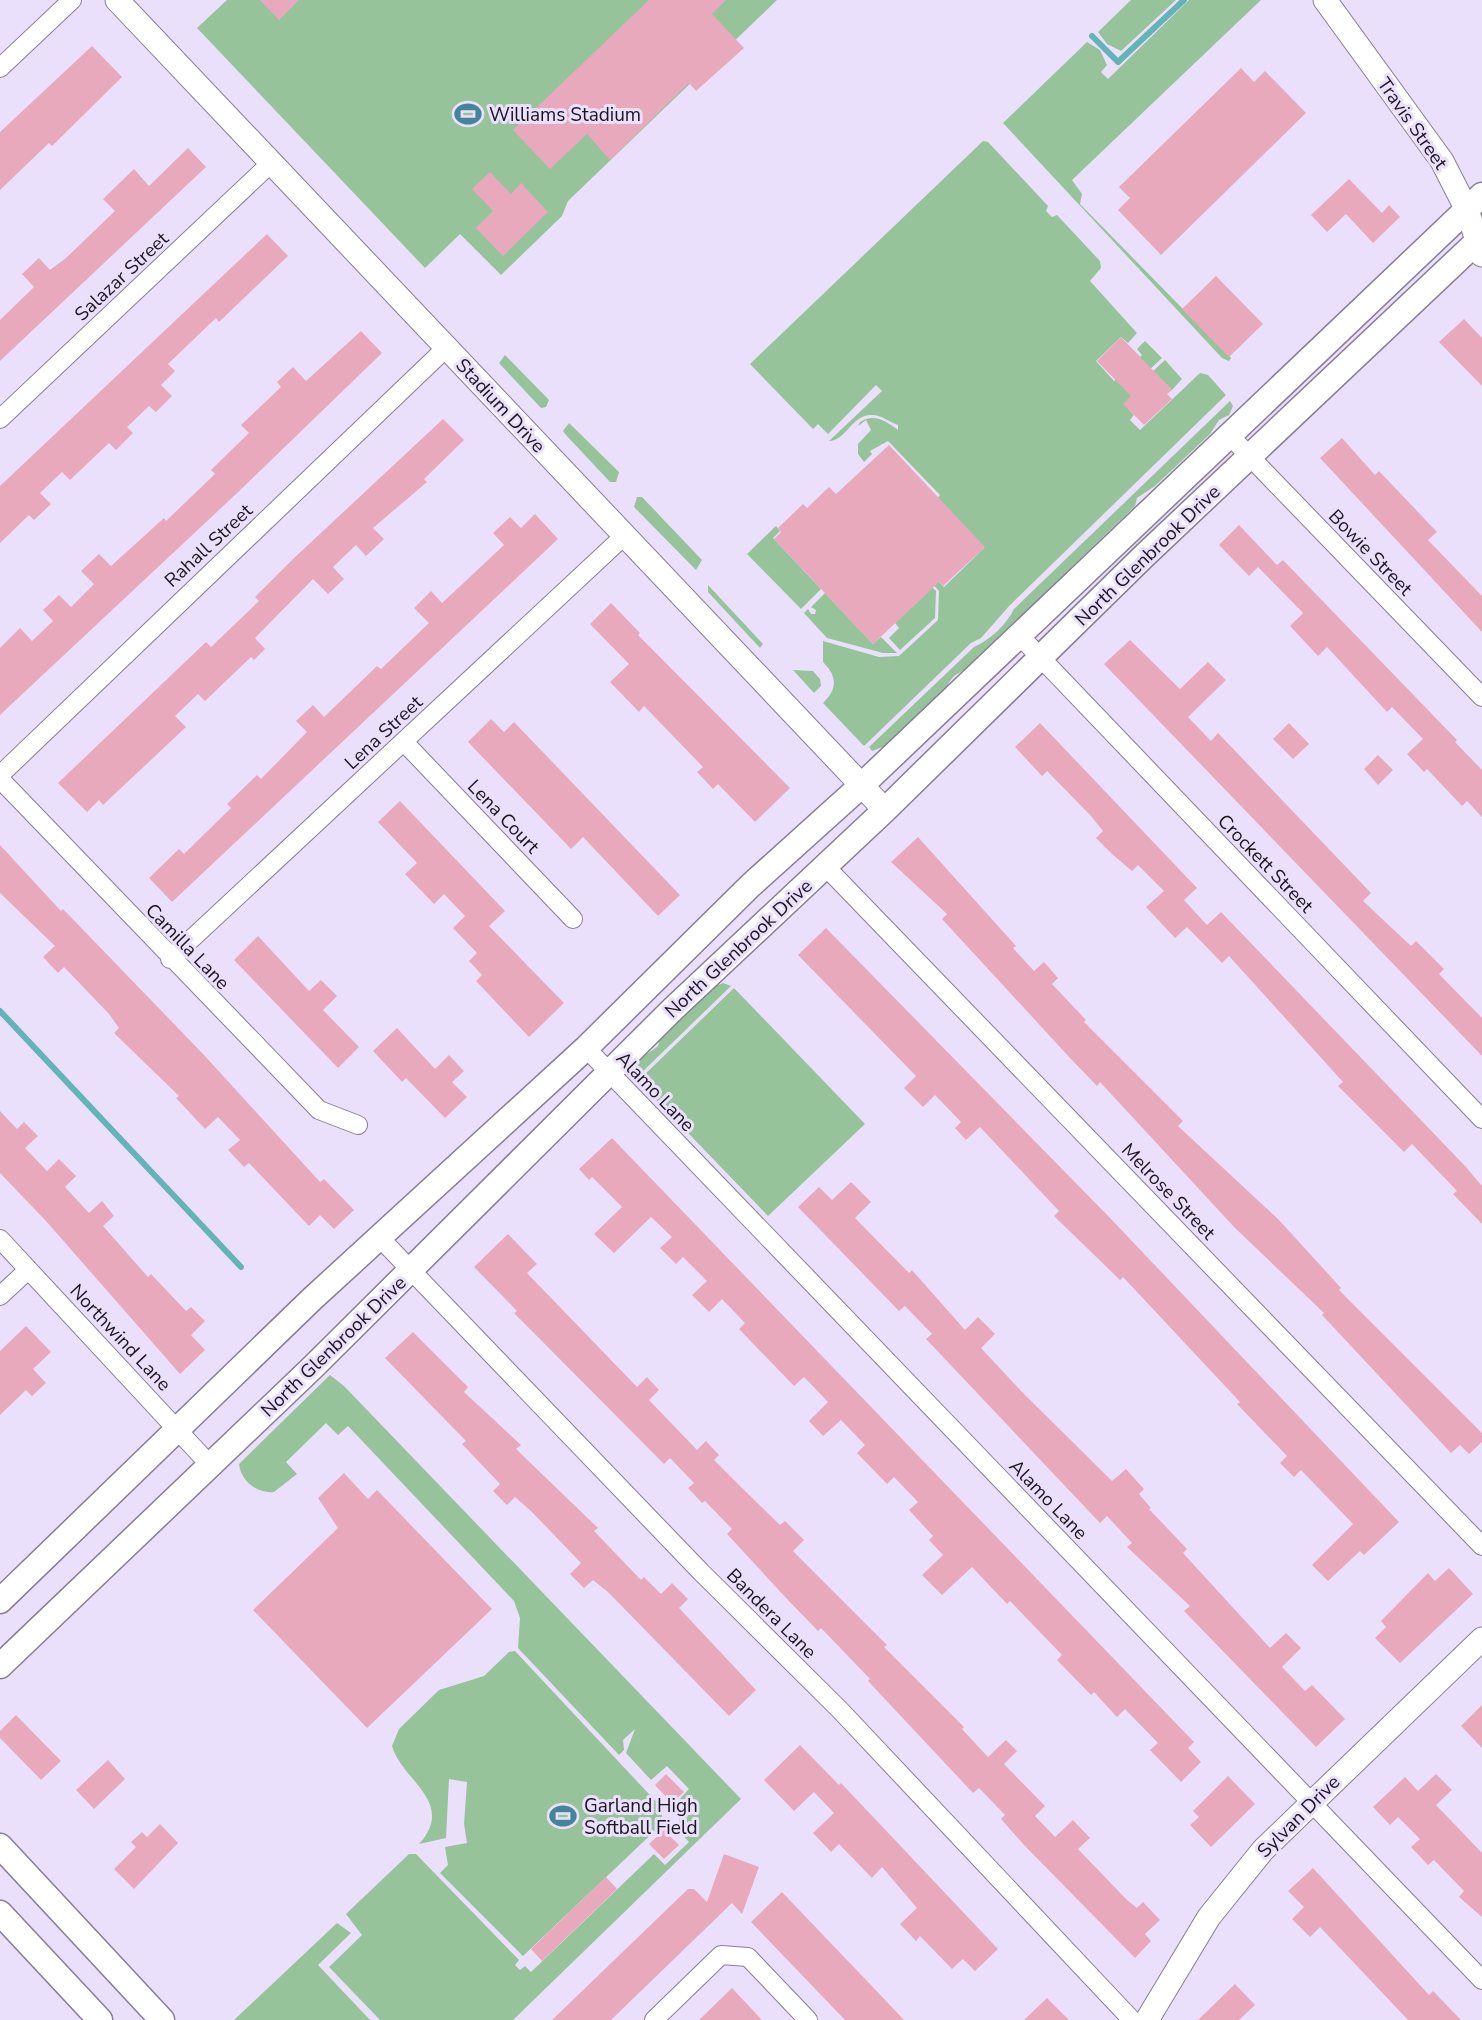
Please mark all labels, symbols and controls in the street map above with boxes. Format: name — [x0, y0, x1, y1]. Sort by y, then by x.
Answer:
street label: Travis Street — [1371, 72, 1454, 175]
sports icon: Williams Stadium — [453, 99, 483, 129]
place label: Williams Stadium — [489, 102, 641, 128]
street label: Salazar Street — [69, 226, 175, 327]
street label: Stadium Drive — [450, 353, 551, 459]
street label: North Glenbrook Drive — [1069, 479, 1226, 632]
street label: Rahall Street — [159, 498, 259, 593]
street label: Bowie Street — [1323, 504, 1418, 602]
street label: Lena Street — [339, 690, 429, 776]
street label: Lena Court — [461, 774, 545, 860]
street label: Crockett Street — [1211, 809, 1319, 919]
street label: North Glenbrook Drive — [659, 873, 818, 1024]
street label: Camilla Lane — [139, 898, 235, 996]
street label: Alamo Lane — [610, 1046, 700, 1138]
street label: Melrose Street — [1115, 1138, 1221, 1246]
street label: North Glenbrook Drive — [255, 1270, 412, 1423]
street label: Northwind Lane — [64, 1278, 177, 1397]
street label: Alamo Lane — [1003, 1454, 1093, 1546]
street label: Bandera Lane — [720, 1563, 822, 1665]
street label: Sylvan Drive — [1252, 1770, 1346, 1864]
place label: Garland High Softball Field — [584, 1793, 698, 1841]
sports icon: Garland High Softball Field — [548, 1801, 578, 1831]

